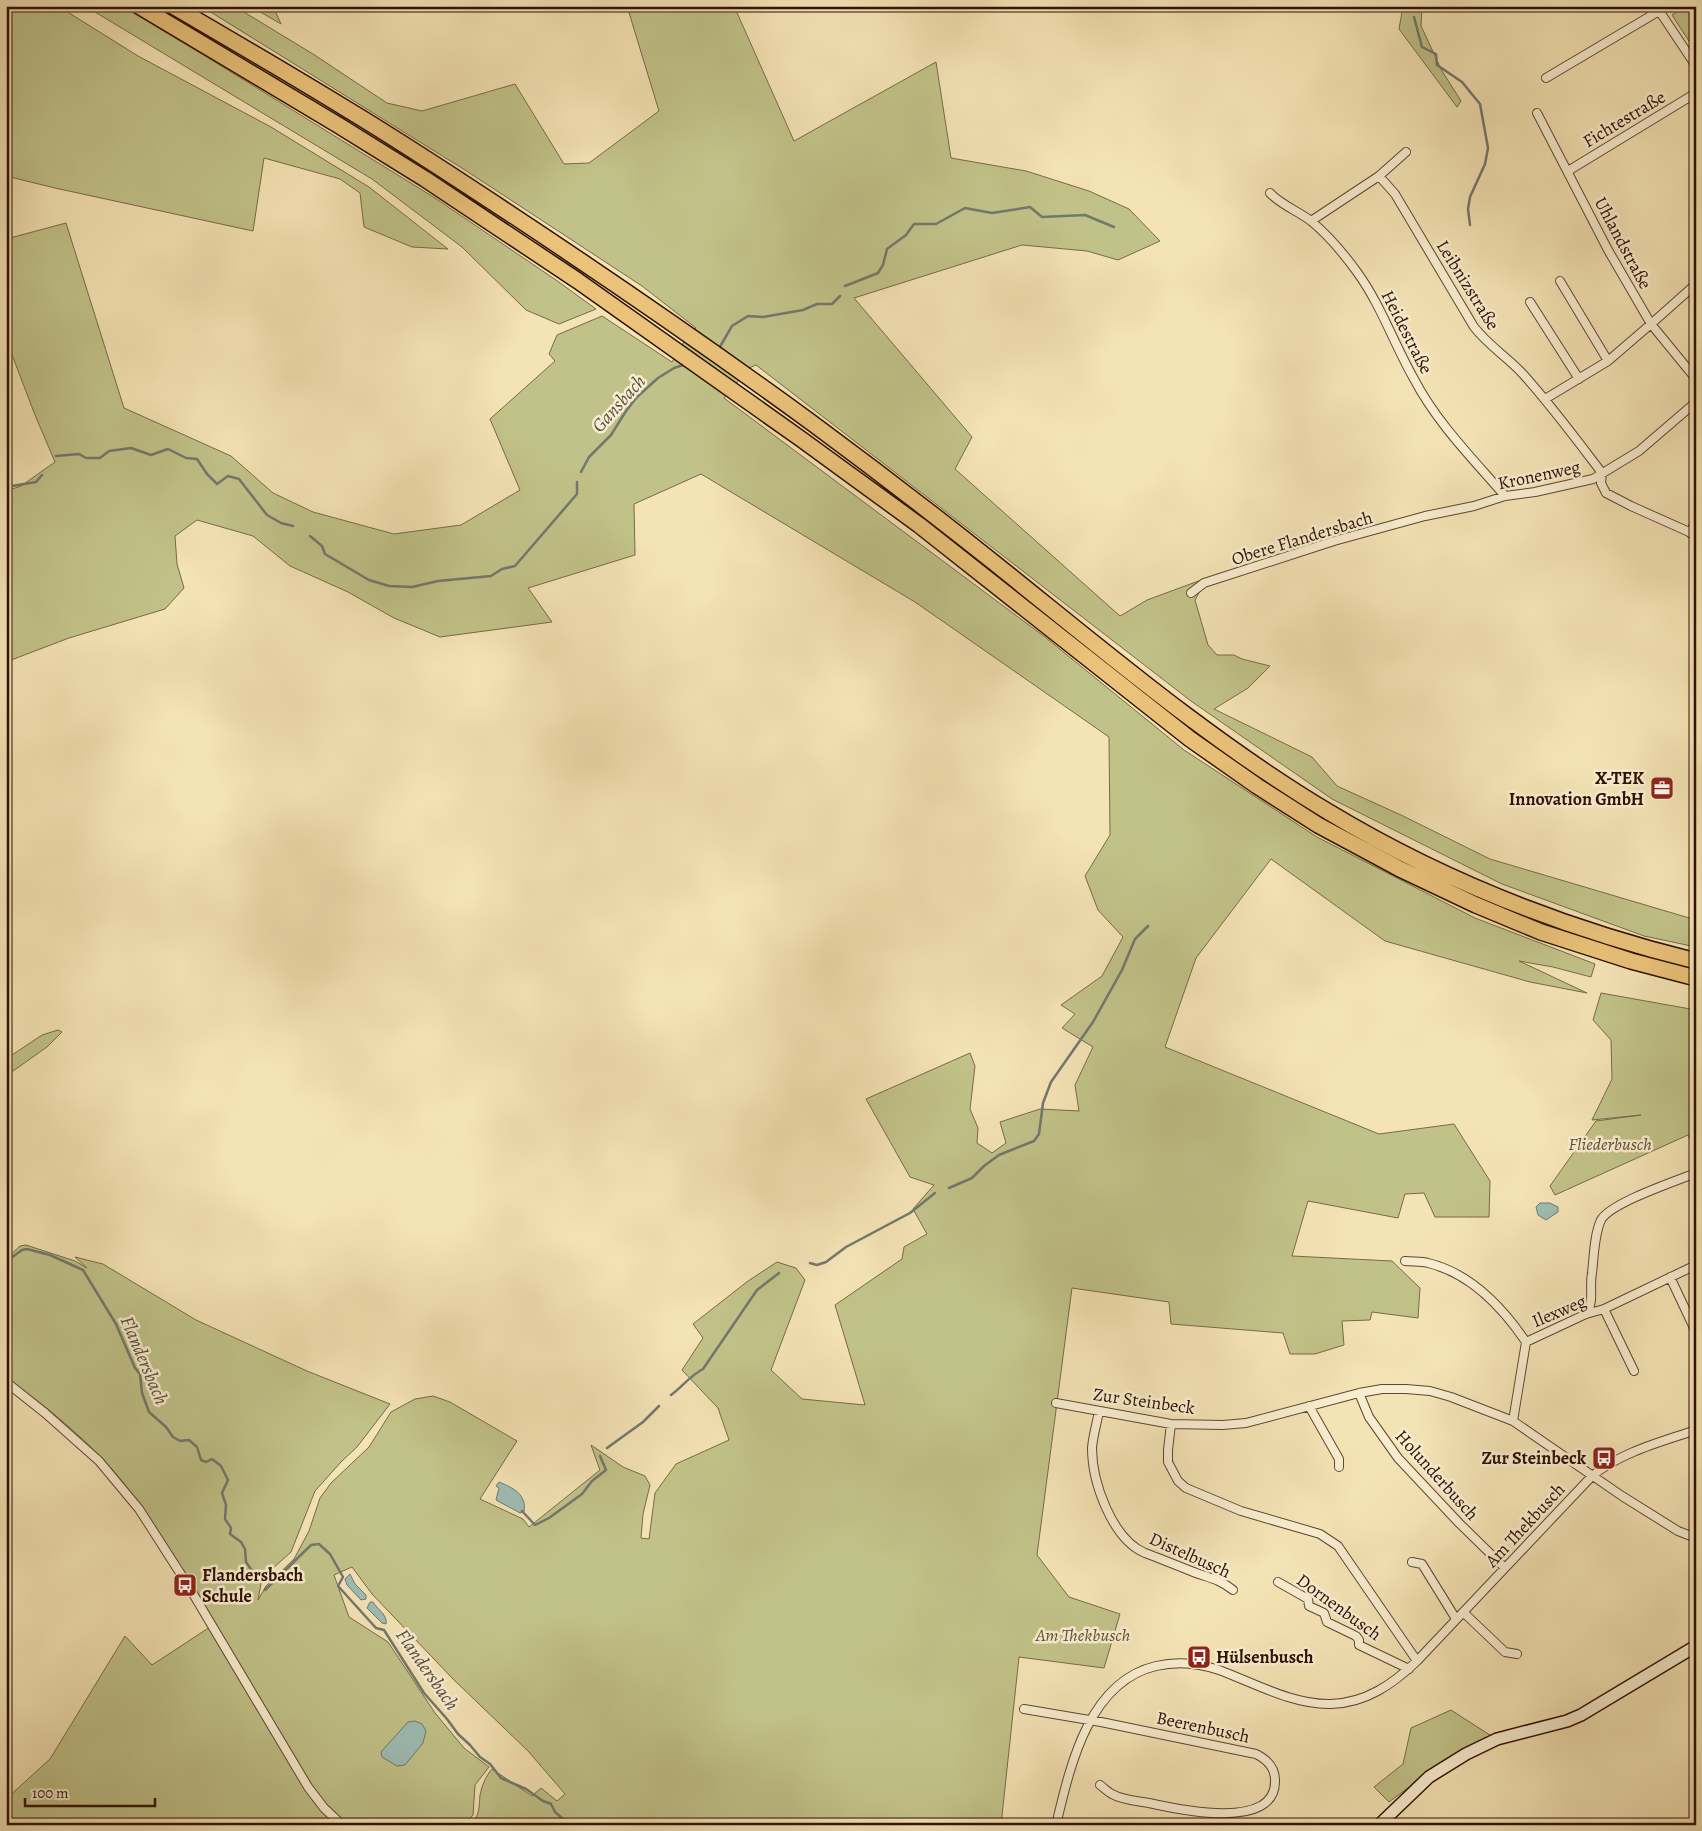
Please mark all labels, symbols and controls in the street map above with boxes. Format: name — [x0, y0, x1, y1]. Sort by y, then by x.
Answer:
street label: Fichtestraße — [1578, 85, 1670, 153]
street label: Uhlandstraße — [1589, 193, 1657, 293]
street label: Leibnizstraße — [1431, 236, 1505, 334]
street label: Heidestraße — [1376, 286, 1438, 378]
water label: Gansbach — [586, 369, 652, 438]
street label: Kronenweg — [1496, 455, 1582, 495]
street label: Obere Flandersbach — [1228, 505, 1376, 571]
place label: X-TEK Innovation GmbH — [1509, 766, 1644, 811]
office icon: X-TEK Innovation GmbH — [1649, 775, 1675, 801]
park label: Fliederbusch — [1568, 1132, 1652, 1156]
street label: Ilexweg — [1528, 1289, 1590, 1333]
water label: Flandersbach — [114, 1312, 174, 1409]
street label: Zur Steinbeck — [1092, 1382, 1196, 1420]
street label: Holunderbusch — [1390, 1425, 1484, 1526]
bus stop icon: Zur Steinbeck — [1591, 1445, 1617, 1471]
place label: Zur Steinbeck — [1481, 1446, 1587, 1470]
street label: Am Thekbusch — [1479, 1477, 1570, 1573]
street label: Distelbusch — [1146, 1526, 1235, 1584]
place label: Flandersbach Schule — [202, 1563, 304, 1608]
street label: Dornenbusch — [1292, 1568, 1387, 1646]
bus stop icon: Flandersbach Schule — [172, 1572, 198, 1598]
park label: Am Thekbusch — [1035, 1623, 1131, 1647]
water label: Flandersbach — [390, 1624, 465, 1716]
bus stop icon: Hülsenbusch — [1186, 1644, 1212, 1670]
place label: Hülsenbusch — [1216, 1645, 1314, 1669]
street label: Beerenbusch — [1154, 1705, 1252, 1749]
scale bar — [25, 1776, 155, 1808]
text: 100 m — [32, 1783, 69, 1803]

